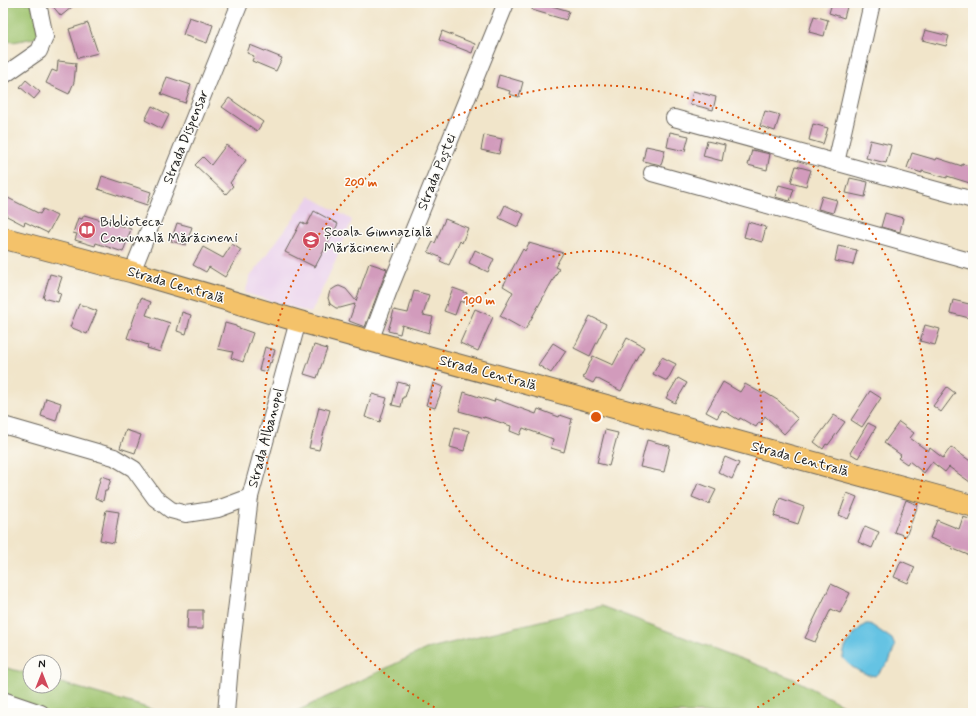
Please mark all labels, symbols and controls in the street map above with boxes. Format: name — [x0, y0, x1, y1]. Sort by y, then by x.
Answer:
street label: Strada Dispensar — [159, 87, 213, 187]
street label: Strada Poștei — [413, 131, 461, 213]
text: 200 m — [345, 175, 378, 191]
place label: Biblioteca Comunală Mărăcineni — [100, 213, 238, 247]
library icon: Biblioteca Comunală Mărăcineni — [77, 220, 97, 240]
place label: Școala Gimnazială Mărăcineni — [324, 223, 433, 257]
school or university icon: Școala Gimnazială Mărăcineni — [301, 230, 321, 250]
street label: Strada Centrală — [125, 263, 227, 307]
text: 100 m — [463, 293, 496, 309]
street label: Strada Centrală — [437, 351, 539, 395]
street label: Strada Albanopol — [244, 386, 288, 490]
centre of rings — [589, 410, 603, 424]
street label: Strada Centrală — [749, 437, 851, 481]
north arrow — [22, 654, 62, 694]
text: N — [38, 658, 46, 672]

